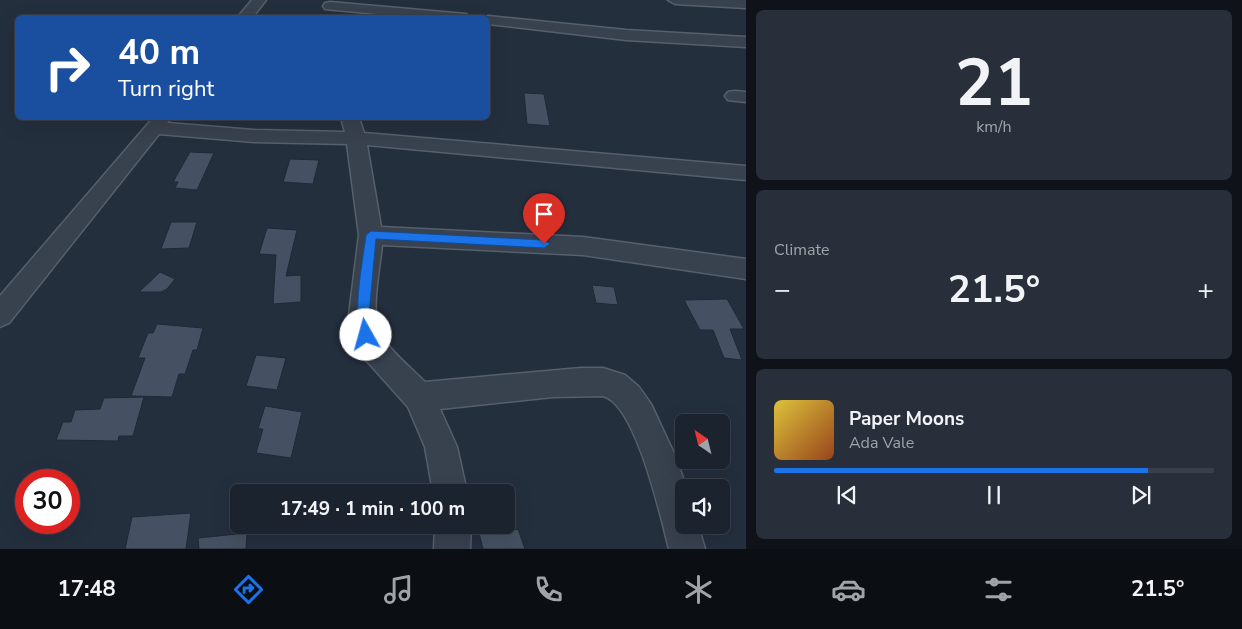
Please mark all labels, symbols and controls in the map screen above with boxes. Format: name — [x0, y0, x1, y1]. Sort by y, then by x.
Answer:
text: 40 m — [118, 29, 200, 76]
icon: right — [35, 35, 100, 100]
text: 21 — [955, 39, 1033, 128]
text: Turn right — [118, 74, 214, 104]
text: km/h — [976, 116, 1012, 138]
pin — [523, 193, 565, 244]
icon: arrive — [530, 200, 558, 228]
text: Climate — [774, 239, 829, 261]
text: 21.5° — [948, 264, 1040, 315]
text: − — [774, 271, 791, 309]
text: + — [1197, 271, 1214, 309]
position arrow — [339, 308, 391, 360]
text: Paper Moons — [849, 406, 964, 432]
north arrow — [675, 414, 730, 469]
map controls — [675, 414, 730, 534]
text: Ada Vale — [849, 432, 914, 454]
speed limit sign: 30 — [15, 469, 80, 534]
button: sound — [675, 479, 730, 534]
icon: previous — [833, 481, 861, 509]
icon: pause — [980, 481, 1008, 509]
icon: next — [1127, 481, 1155, 509]
text: 17:49 · 1 min · 100 m — [280, 496, 465, 522]
icon: directions — [231, 572, 266, 607]
icon: music — [381, 572, 416, 607]
icon: phone — [531, 572, 566, 607]
icon: climate — [681, 572, 716, 607]
icon: car — [831, 572, 866, 607]
icon: filters — [981, 572, 1016, 607]
text: 17:48 — [58, 574, 116, 604]
text: 21.5° — [1131, 574, 1184, 604]

